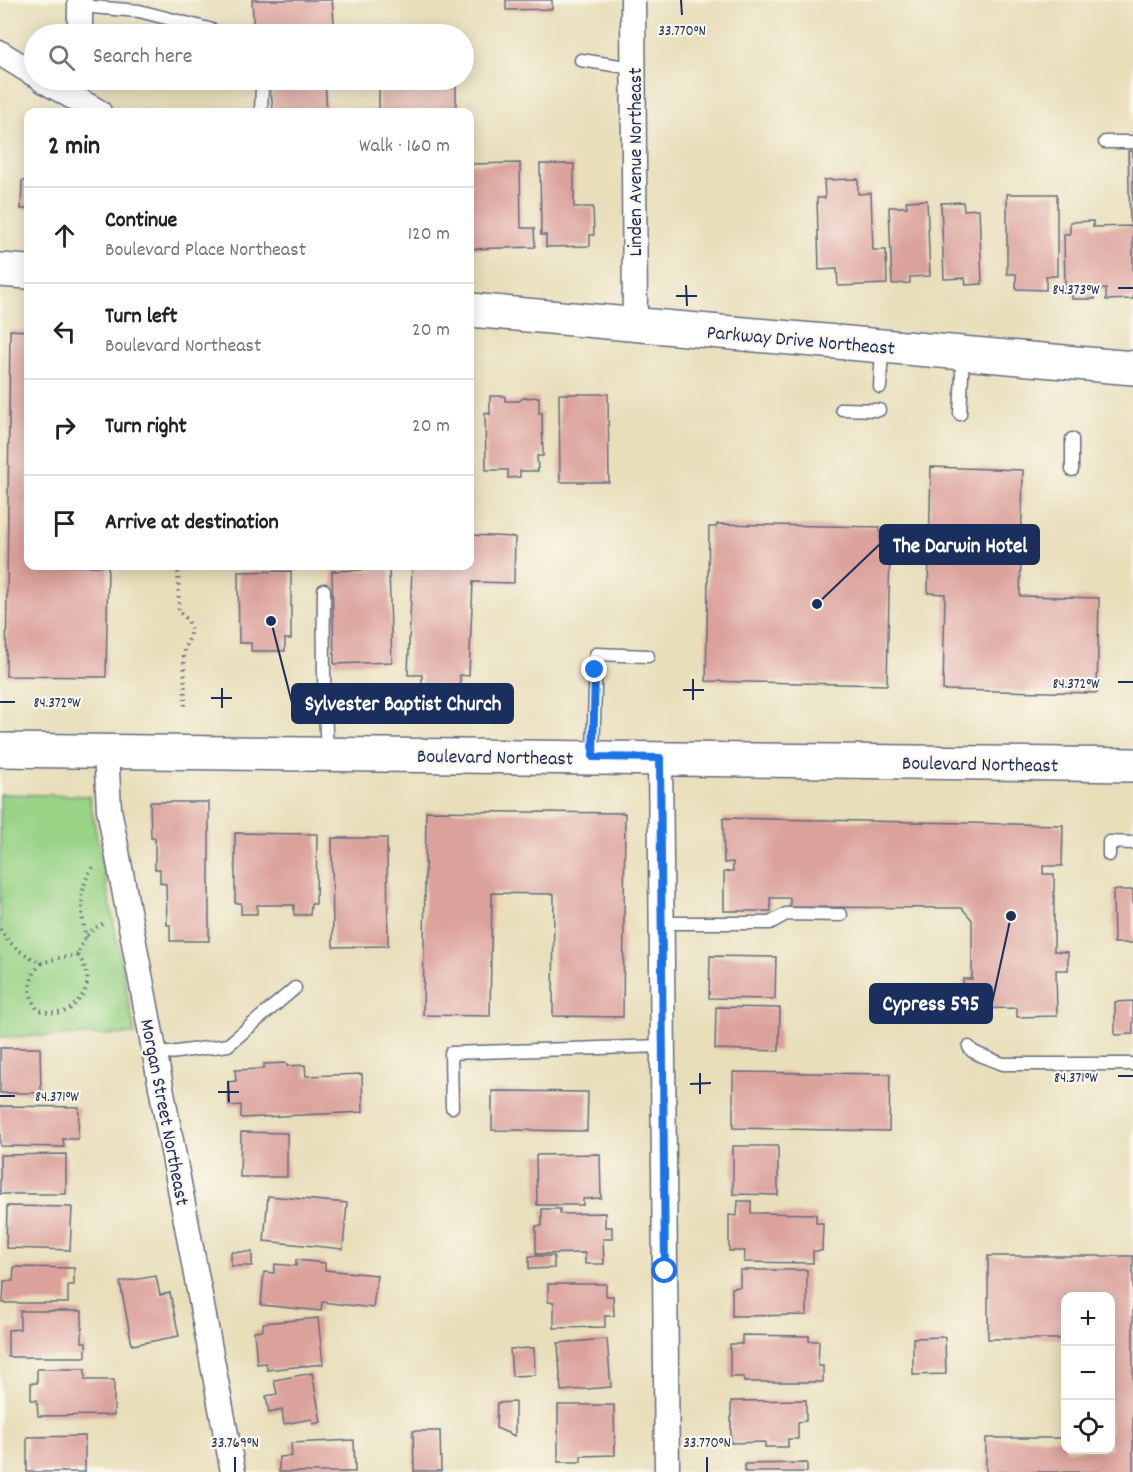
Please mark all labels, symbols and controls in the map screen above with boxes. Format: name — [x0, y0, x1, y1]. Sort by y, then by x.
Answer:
text: 33.770°N — [658, 21, 706, 43]
search box — [24, 24, 474, 90]
icon: search — [45, 41, 78, 74]
text: Search here — [93, 42, 192, 73]
street label: Linden Avenue Northeast — [623, 67, 651, 257]
text: 2 min — [48, 129, 100, 166]
text: Walk · 160 m — [359, 133, 450, 161]
text: Continue — [105, 206, 177, 237]
icon: ahead — [48, 219, 81, 252]
text: 120 m — [408, 221, 450, 249]
text: Boulevard Place Northeast — [105, 237, 306, 265]
text: 84.373°W — [1052, 280, 1100, 302]
text: Turn left — [105, 302, 177, 333]
icon: left — [48, 315, 81, 348]
text: 20 m — [412, 317, 450, 345]
street label: Parkway Drive Northeast — [705, 320, 896, 364]
text: Boulevard Northeast — [105, 333, 261, 361]
icon: right — [48, 411, 81, 444]
text: Turn right — [105, 412, 187, 443]
text: 20 m — [412, 413, 450, 441]
icon: arrive — [48, 507, 81, 540]
text: Arrive at destination — [105, 508, 279, 539]
callout: The Darwin Hotel — [880, 525, 1039, 564]
text: The Darwin Hotel — [893, 533, 1028, 563]
route end — [581, 656, 607, 682]
text: 84.372°W — [1052, 674, 1100, 696]
callout: Sylvester Baptist Church — [292, 684, 513, 723]
text: Sylvester Baptist Church — [305, 691, 502, 721]
text: 84.372°W — [33, 693, 81, 715]
street label: Boulevard Northeast — [417, 744, 573, 774]
street label: Boulevard Northeast — [902, 751, 1058, 781]
callout: Cypress 595 — [870, 984, 992, 1023]
text: Cypress 595 — [882, 991, 980, 1021]
street label: Morgan Street Northeast — [131, 1017, 195, 1208]
text: 84.371°W — [1054, 1068, 1098, 1090]
text: 84.371°W — [35, 1087, 79, 1109]
route start — [651, 1257, 677, 1283]
map controls — [1061, 1292, 1115, 1454]
button: + — [1061, 1292, 1115, 1346]
button: − — [1061, 1346, 1115, 1400]
button: locate — [1061, 1400, 1115, 1454]
text: 33.769°N — [211, 1433, 259, 1455]
text: 33.770°N — [683, 1433, 731, 1455]

